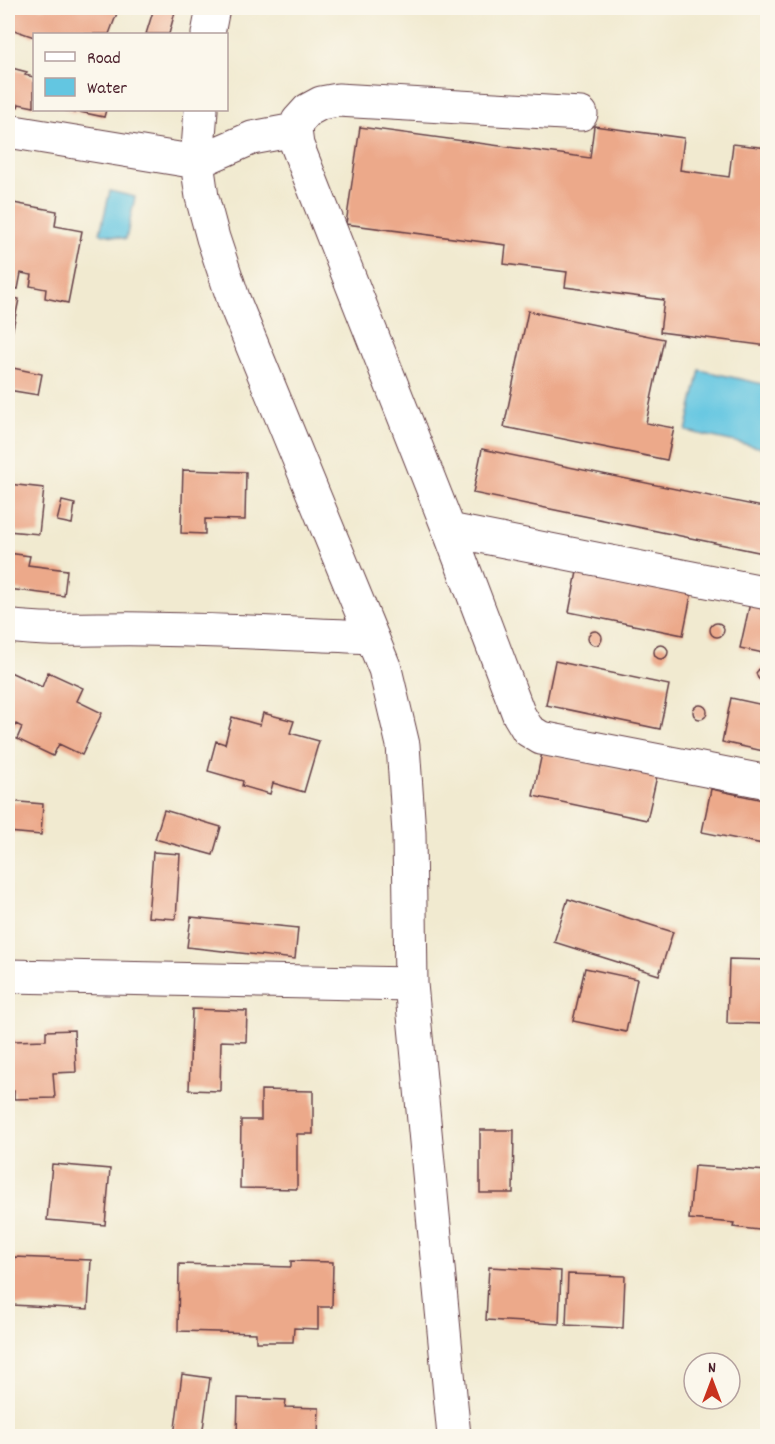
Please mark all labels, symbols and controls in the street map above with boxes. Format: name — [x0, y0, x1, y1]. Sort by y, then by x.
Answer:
legend — [33, 33, 228, 111]
text: Road — [87, 47, 121, 72]
text: Water — [87, 77, 127, 102]
north arrow — [682, 1351, 742, 1411]
text: N — [708, 1357, 716, 1380]

